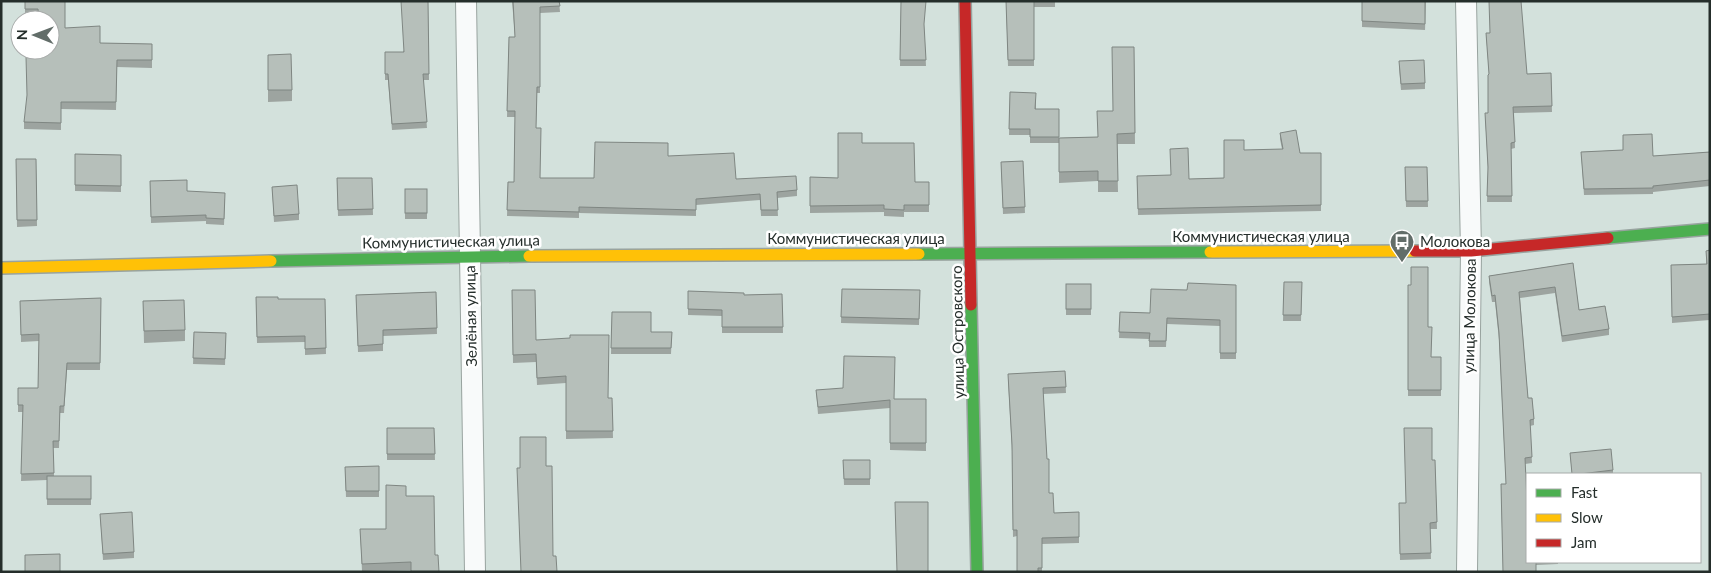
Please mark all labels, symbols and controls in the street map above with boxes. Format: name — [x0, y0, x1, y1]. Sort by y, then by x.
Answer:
north arrow — [10, 10, 60, 60]
text: N — [13, 29, 30, 40]
street label: Коммунистическая улица — [1172, 227, 1350, 245]
street label: Коммунистическая улица — [767, 229, 945, 247]
bus stop icon: Молокова — [1389, 229, 1415, 263]
street label: Коммунистическая улица — [362, 230, 540, 252]
place label: Молокова — [1420, 232, 1490, 250]
street label: улица Молокова — [1459, 258, 1479, 374]
street label: Зелёная улица — [460, 265, 480, 367]
street label: улица Островского — [947, 265, 967, 399]
legend — [1526, 473, 1701, 563]
text: Fast — [1571, 483, 1598, 501]
text: Slow — [1571, 508, 1603, 526]
text: Jam — [1571, 533, 1597, 551]

